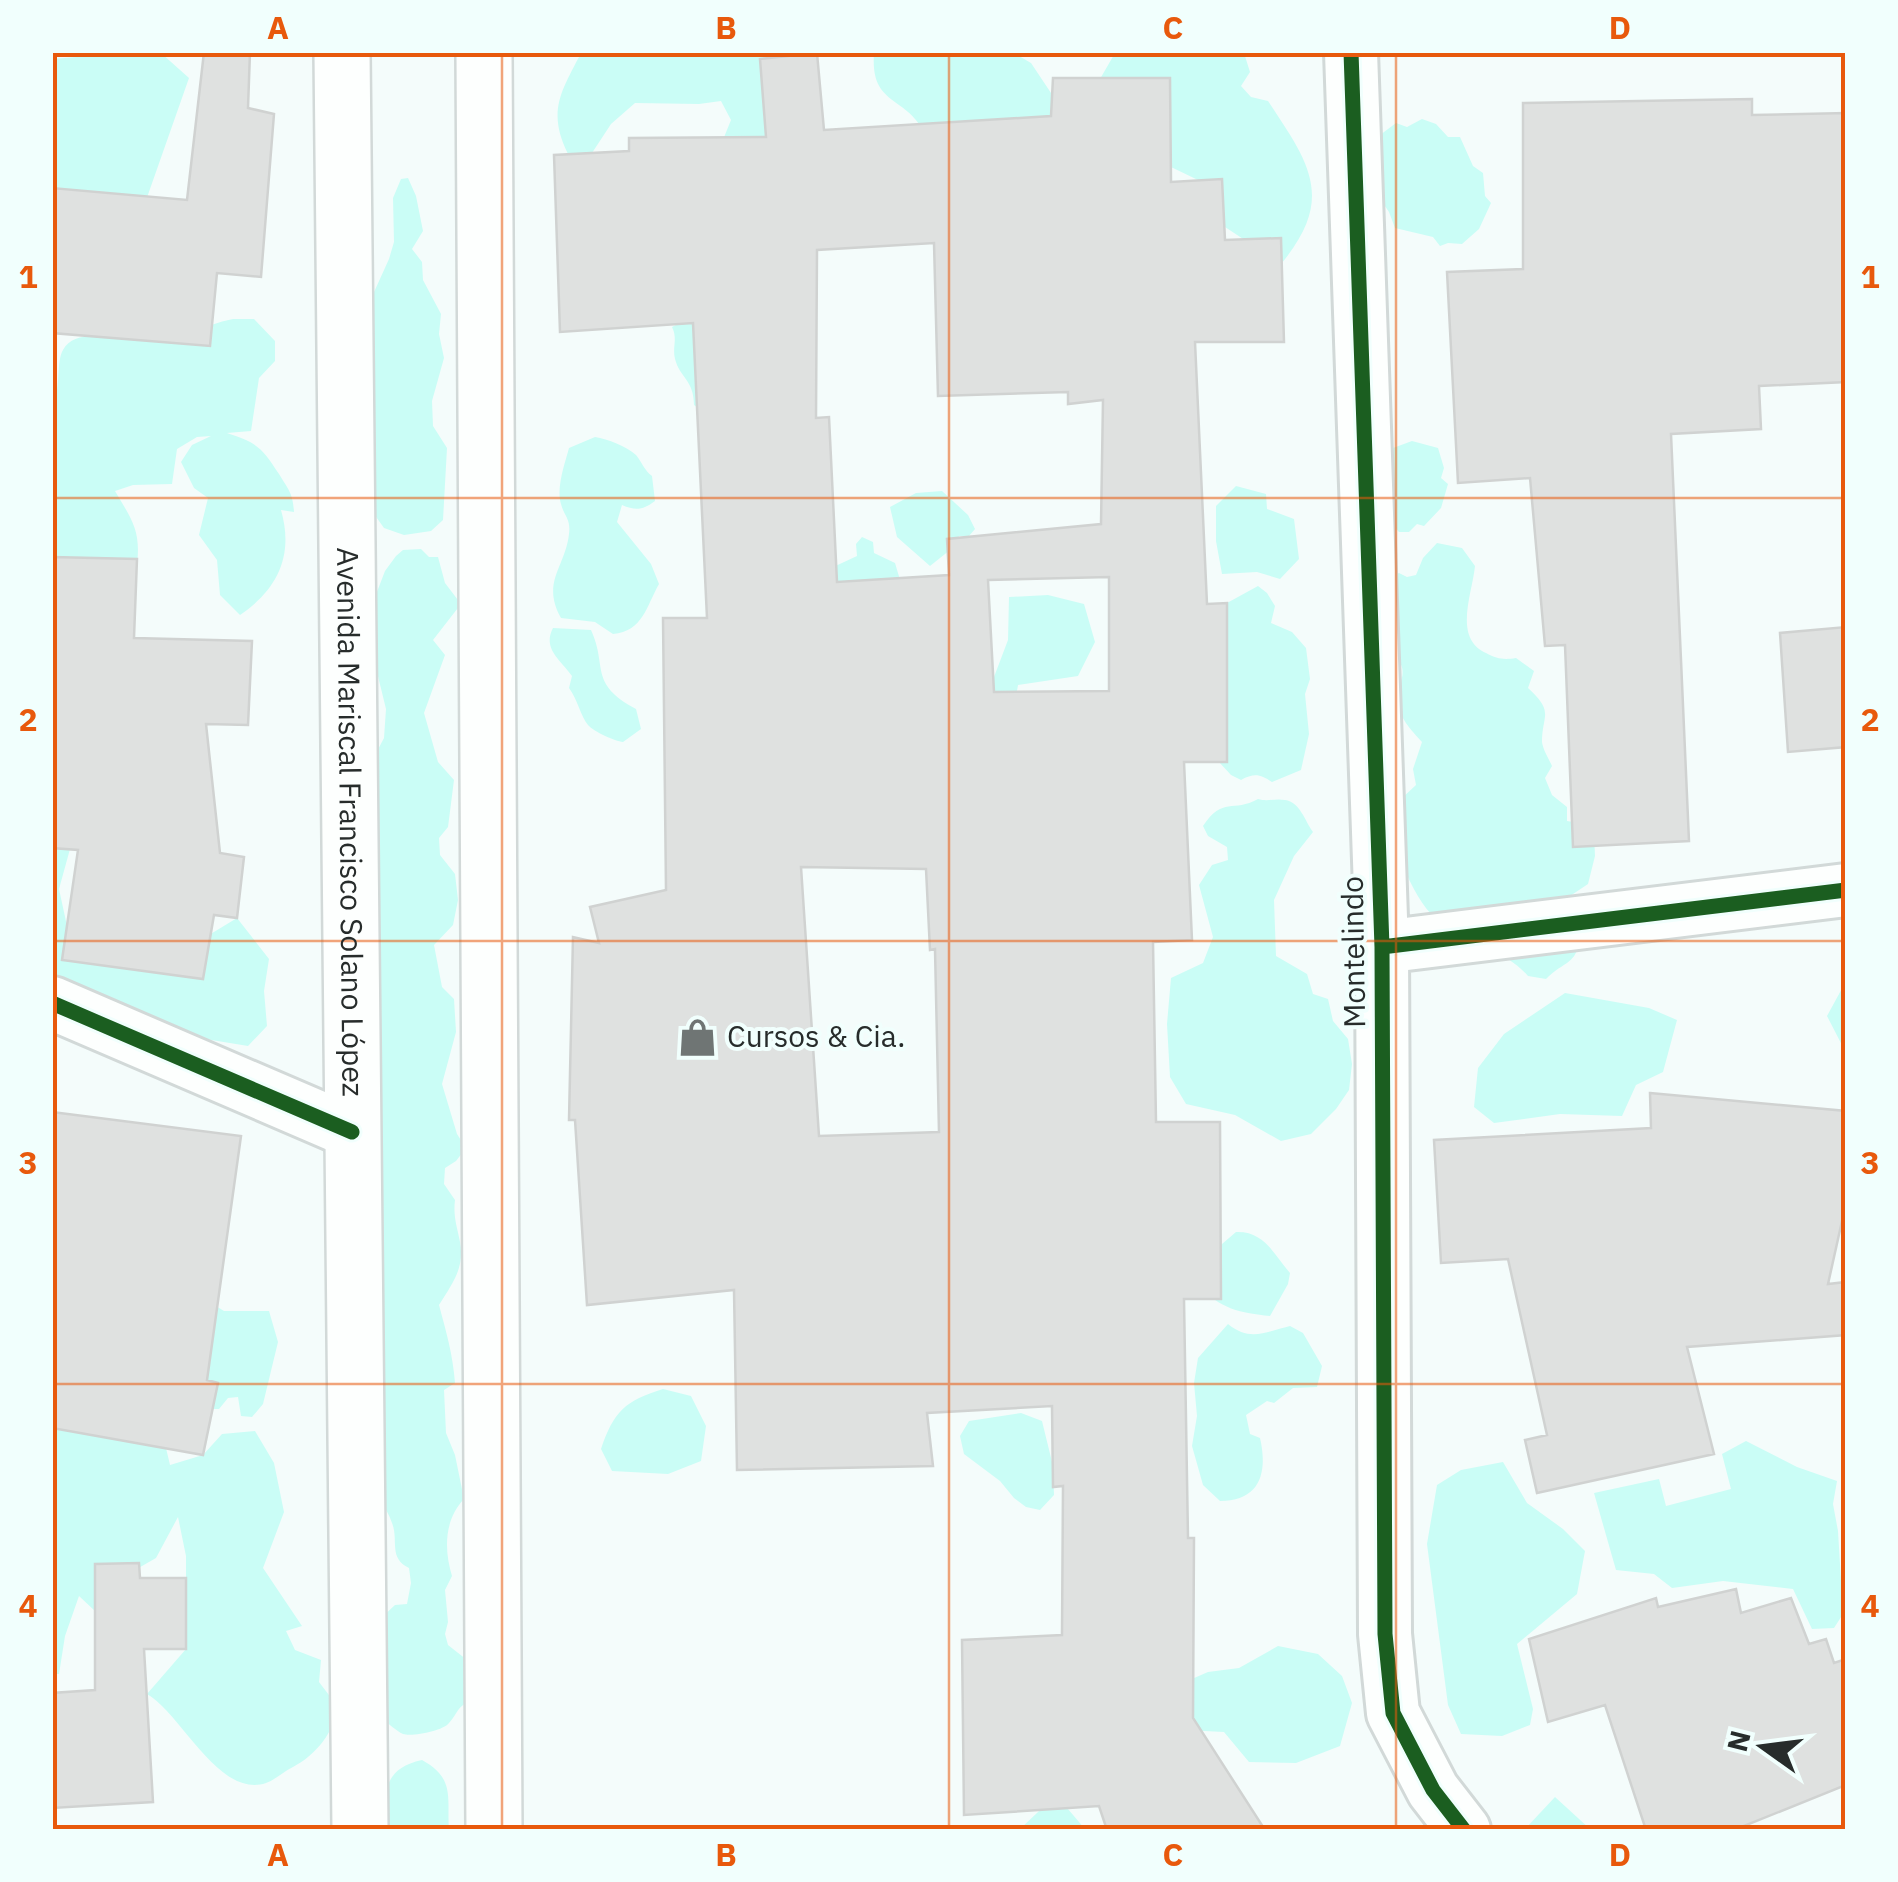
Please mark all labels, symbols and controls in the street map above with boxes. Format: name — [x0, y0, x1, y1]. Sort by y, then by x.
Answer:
text: A — [267, 6, 289, 48]
text: B — [715, 6, 737, 48]
text: C — [1163, 6, 1183, 48]
text: D — [1609, 6, 1631, 48]
text: 1 — [18, 255, 38, 297]
text: 1 — [1860, 255, 1880, 297]
street label: Avenida Mariscal Francisco Solano López — [329, 547, 374, 1097]
text: 2 — [18, 698, 38, 740]
text: 2 — [1860, 698, 1880, 740]
street label: Montelindo — [1332, 876, 1373, 1028]
shop icon: Cursos & Cia. — [676, 1016, 718, 1058]
place label: Cursos & Cia. — [727, 1016, 905, 1055]
text: 3 — [18, 1141, 38, 1183]
text: 3 — [1860, 1141, 1880, 1183]
text: 4 — [18, 1584, 38, 1626]
text: 4 — [1860, 1584, 1880, 1626]
north arrow — [1713, 1697, 1813, 1797]
text: N — [1718, 1727, 1759, 1755]
text: A — [267, 1833, 289, 1875]
text: B — [715, 1833, 737, 1875]
text: C — [1163, 1833, 1183, 1875]
text: D — [1609, 1833, 1631, 1875]

